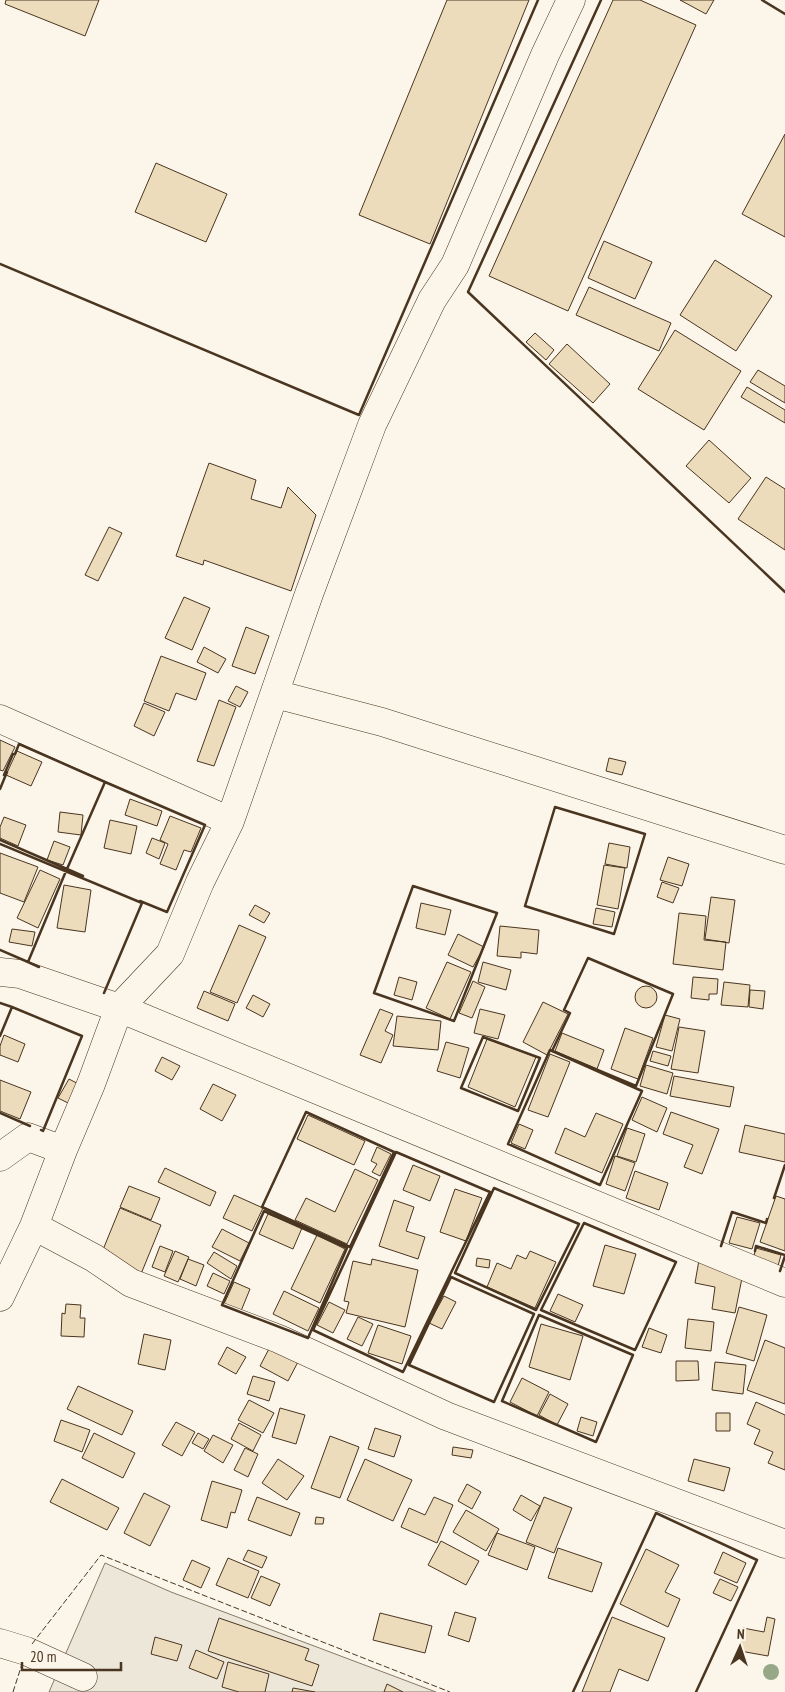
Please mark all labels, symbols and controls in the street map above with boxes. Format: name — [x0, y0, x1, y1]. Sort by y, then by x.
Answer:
north arrow — [715, 1622, 765, 1672]
text: N — [736, 1625, 745, 1643]
scale bar — [22, 1640, 121, 1672]
text: 20 m — [30, 1647, 56, 1666]

